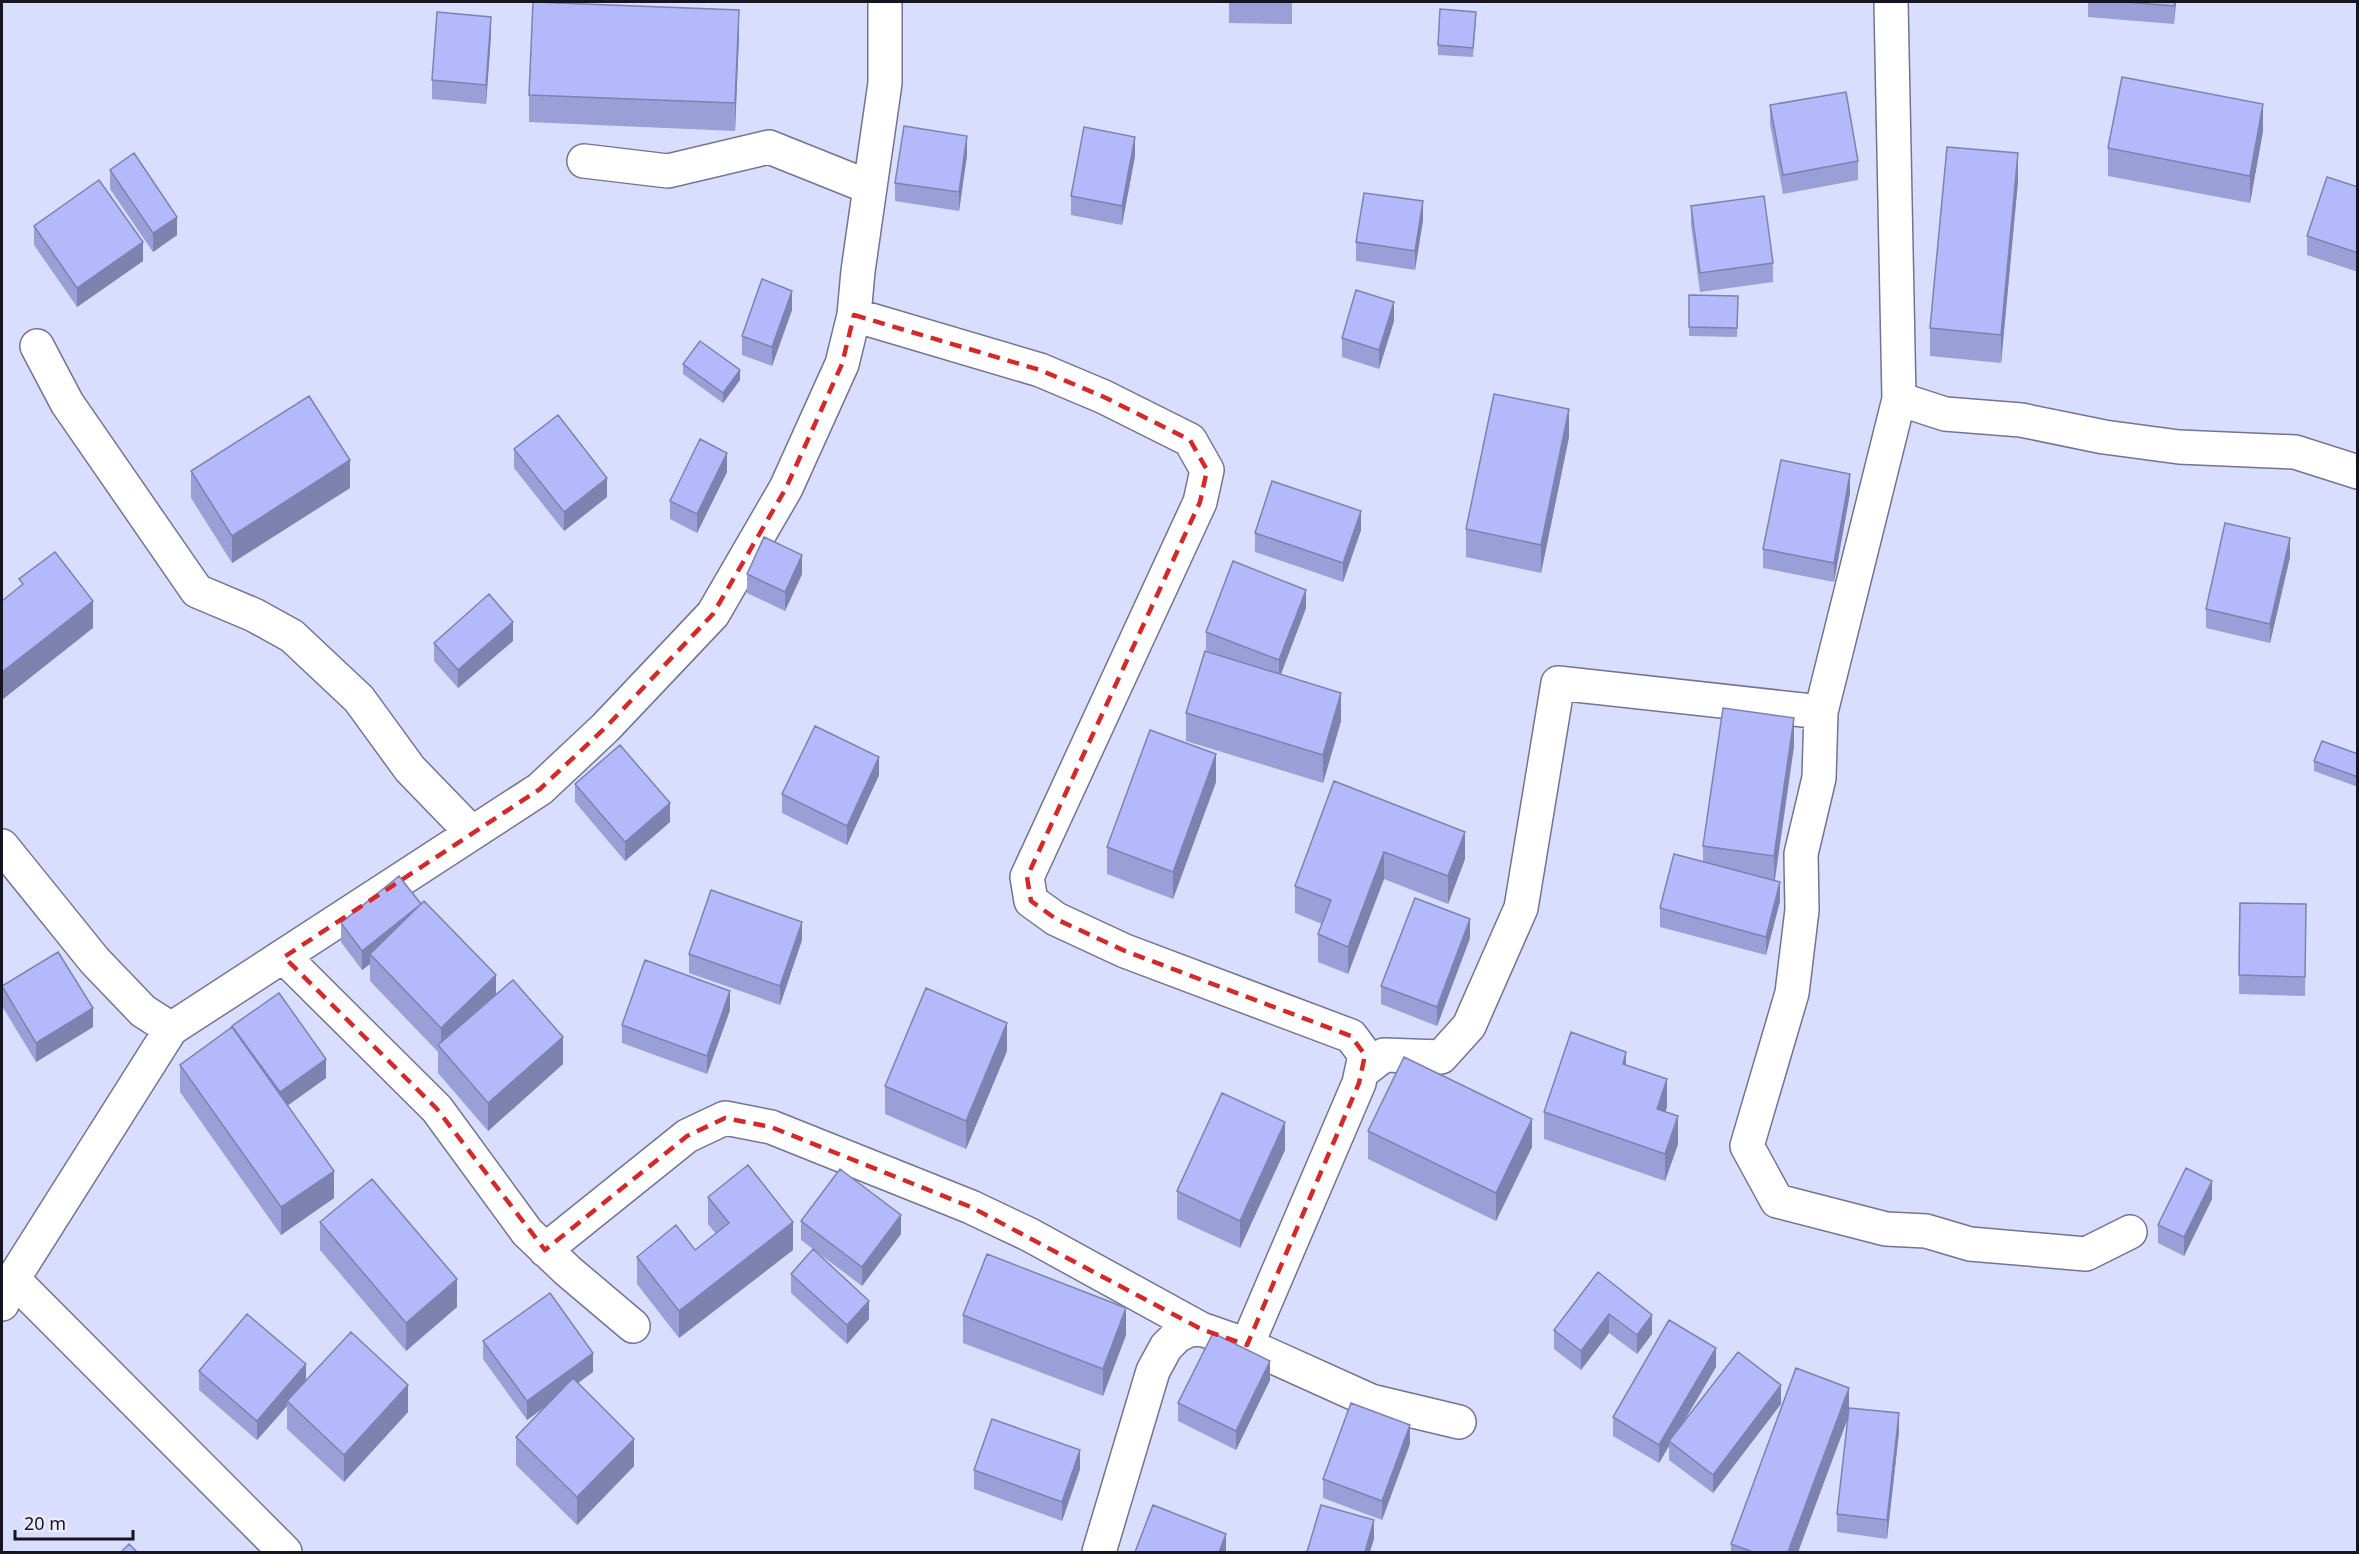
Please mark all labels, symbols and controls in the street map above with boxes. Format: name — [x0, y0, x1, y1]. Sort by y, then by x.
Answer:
scale bar — [15, 1503, 134, 1541]
text: 20 m — [24, 1511, 66, 1535]

